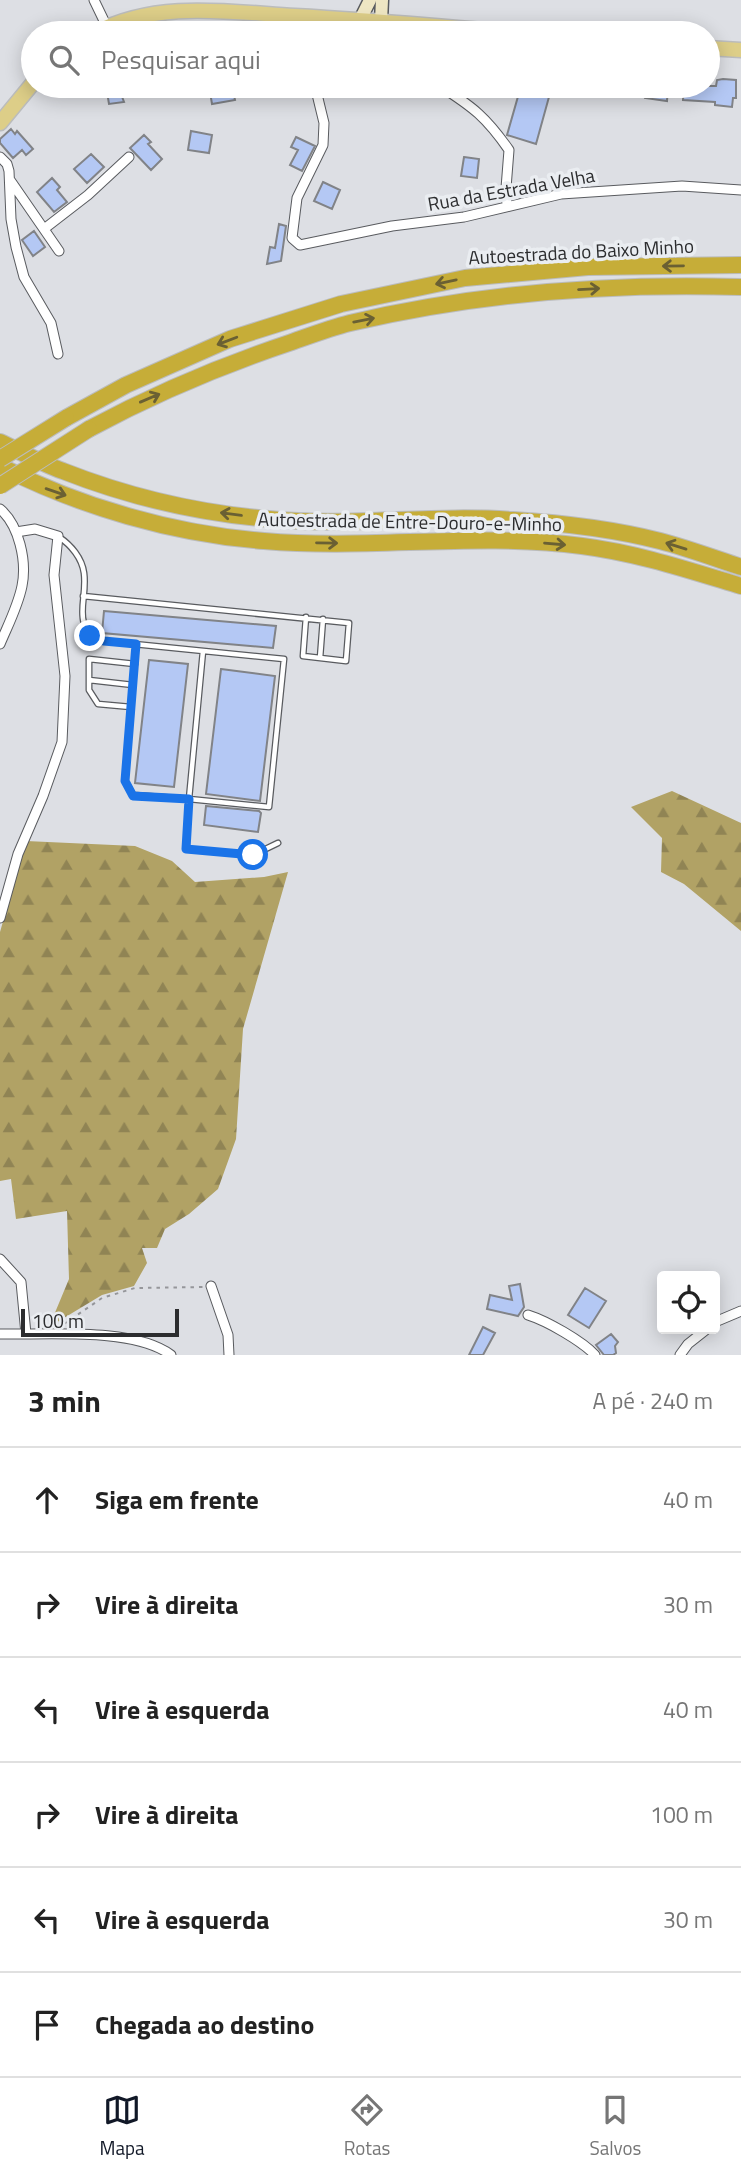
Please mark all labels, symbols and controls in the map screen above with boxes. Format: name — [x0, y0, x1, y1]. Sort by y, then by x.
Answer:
search box — [21, 21, 720, 98]
text: Pesquisar aqui — [101, 40, 261, 79]
icon: search — [45, 41, 83, 79]
street label: Rua da Estrada Velha — [425, 160, 597, 218]
street label: Autoestrada do Baixo Minho — [467, 231, 695, 271]
one-way arrow — [662, 259, 685, 272]
one-way arrow — [435, 275, 458, 289]
one-way arrow — [577, 282, 600, 295]
one-way arrow — [352, 313, 375, 327]
one-way arrow — [216, 336, 238, 349]
one-way arrow — [139, 391, 160, 404]
one-way arrow — [45, 487, 67, 499]
street label: Autoestrada de Entre-Douro-e-Minho — [258, 504, 562, 538]
one-way arrow — [220, 508, 243, 521]
one-way arrow — [316, 536, 339, 549]
one-way arrow — [543, 538, 565, 551]
one-way arrow — [665, 539, 687, 552]
route end — [74, 620, 105, 651]
route start — [237, 839, 268, 870]
map controls — [657, 1271, 720, 1334]
button: locate — [657, 1271, 720, 1334]
scale bar — [21, 1306, 178, 1338]
text: 100 m — [32, 1306, 84, 1335]
text: 3 min — [28, 1378, 101, 1424]
text: A pé · 240 m — [592, 1383, 713, 1418]
text: Siga em frente — [95, 1480, 259, 1519]
icon: ahead — [28, 1481, 66, 1519]
text: 40 m — [663, 1482, 713, 1517]
text: Vire à direita — [95, 1585, 238, 1624]
icon: right — [28, 1586, 66, 1624]
text: 30 m — [663, 1587, 713, 1622]
text: Vire à esquerda — [95, 1690, 270, 1729]
icon: left — [28, 1691, 66, 1729]
text: 40 m — [663, 1692, 713, 1727]
text: Vire à direita — [95, 1795, 238, 1834]
icon: right — [28, 1796, 66, 1834]
text: 100 m — [650, 1797, 713, 1832]
text: Vire à esquerda — [95, 1900, 270, 1939]
icon: left — [28, 1901, 66, 1939]
text: 30 m — [663, 1902, 713, 1937]
text: Chegada ao destino — [95, 2005, 314, 2044]
icon: arrive — [28, 2006, 66, 2044]
tab: Mapa — [100, 2091, 145, 2162]
tab: Rotas — [344, 2091, 390, 2162]
tab: Salvos — [589, 2091, 641, 2162]

